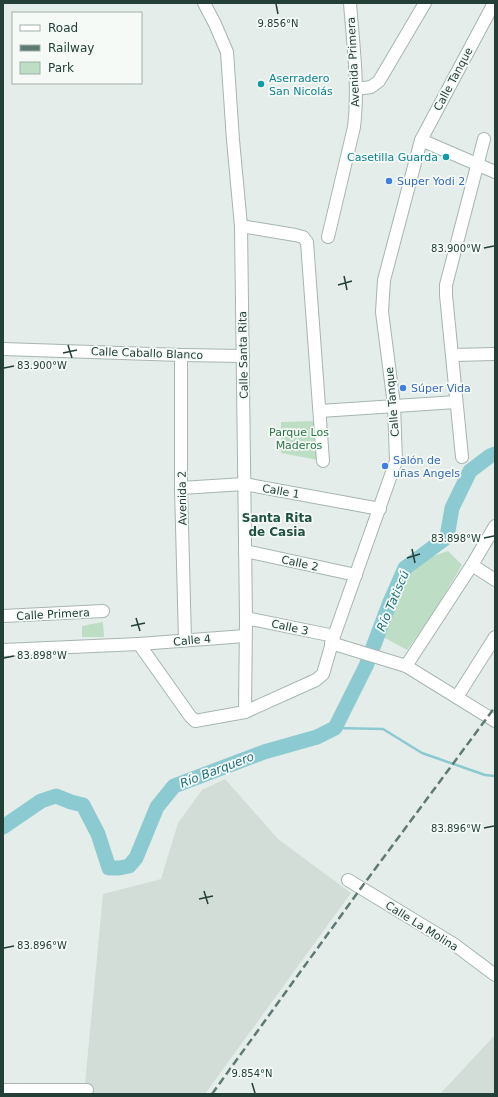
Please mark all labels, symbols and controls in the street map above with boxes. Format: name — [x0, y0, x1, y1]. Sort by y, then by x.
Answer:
legend — [12, 12, 142, 84]
street label: Avenida Primera — [345, 17, 362, 107]
text: 9.856°N — [257, 18, 299, 29]
text: Road — [48, 21, 78, 35]
text: Railway — [48, 41, 94, 55]
street label: Calle Tanque — [431, 45, 476, 113]
text: Park — [48, 61, 74, 75]
place label: Aserradero San Nicolás — [269, 72, 333, 98]
marker: Aserradero San Nicolás — [256, 79, 266, 89]
place label: Casetilla Guarda — [347, 151, 438, 164]
marker: Casetilla Guarda — [441, 152, 451, 162]
place label: Super Yodi 2 — [397, 175, 465, 188]
marker: Super Yodi 2 — [384, 176, 394, 186]
text: 83.900°W — [431, 243, 481, 254]
street label: Calle Santa Rita — [236, 311, 251, 399]
street label: Calle Caballo Blanco — [91, 345, 204, 362]
text: 83.900°W — [17, 360, 67, 371]
street label: Calle Tanque — [383, 366, 402, 437]
place label: Súper Vida — [411, 382, 471, 395]
marker: Súper Vida — [398, 383, 408, 393]
park label: Parque Los Maderos — [269, 426, 329, 452]
place label: Salón de uñas Angels — [393, 454, 460, 480]
marker: Salón de uñas Angels — [380, 461, 390, 471]
street label: Avenida 2 — [176, 471, 189, 525]
street label: Calle 1 — [261, 482, 301, 501]
district label: Santa Rita de Casia — [242, 511, 312, 539]
text: 83.898°W — [431, 533, 481, 544]
street label: Calle 2 — [280, 553, 320, 574]
water label: Río Tatiscú — [374, 568, 412, 634]
street label: Calle Primera — [16, 606, 90, 623]
street label: Calle 3 — [270, 617, 310, 638]
street label: Calle 4 — [173, 632, 211, 649]
text: 83.898°W — [17, 650, 67, 661]
water label: Río Barquero — [178, 749, 256, 791]
text: 83.896°W — [431, 823, 481, 834]
street label: Calle La Molina — [383, 899, 460, 954]
text: 83.896°W — [17, 940, 67, 951]
text: 9.854°N — [231, 1068, 273, 1079]

